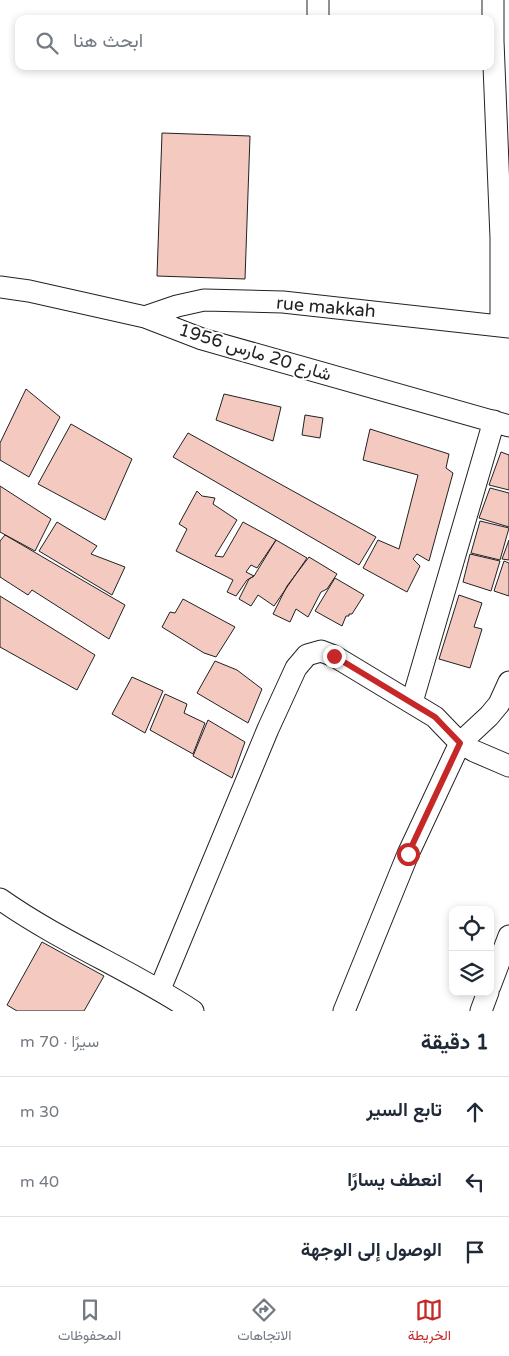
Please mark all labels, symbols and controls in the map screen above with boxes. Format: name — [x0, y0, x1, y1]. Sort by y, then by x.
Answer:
search box — [15, 15, 494, 70]
icon: search — [33, 29, 61, 57]
text: ابحث هنا — [73, 30, 143, 52]
street label: rue makkah — [275, 292, 377, 322]
street label: شارع 20 مارس 1956 — [176, 318, 334, 387]
route end — [323, 645, 346, 668]
route start — [397, 843, 420, 866]
map controls — [449, 906, 494, 996]
button: locate — [449, 906, 494, 951]
button: layers — [449, 951, 494, 996]
text: 1 دقيقة — [421, 1030, 489, 1055]
text: سيرًا · 70 m — [20, 1032, 99, 1052]
icon: ahead — [461, 1098, 489, 1126]
text: تابع السير — [366, 1099, 442, 1121]
text: 30 m — [20, 1102, 59, 1122]
icon: left — [461, 1168, 489, 1196]
text: انعطف يسارًا — [347, 1169, 442, 1191]
text: 40 m — [20, 1172, 59, 1192]
icon: arrive — [461, 1238, 489, 1266]
text: الوصول إلى الوجهة — [301, 1239, 442, 1261]
tab: المحفوظات — [58, 1296, 121, 1348]
tab: الاتجاهات — [237, 1296, 292, 1348]
tab: الخريطة — [408, 1296, 451, 1348]

